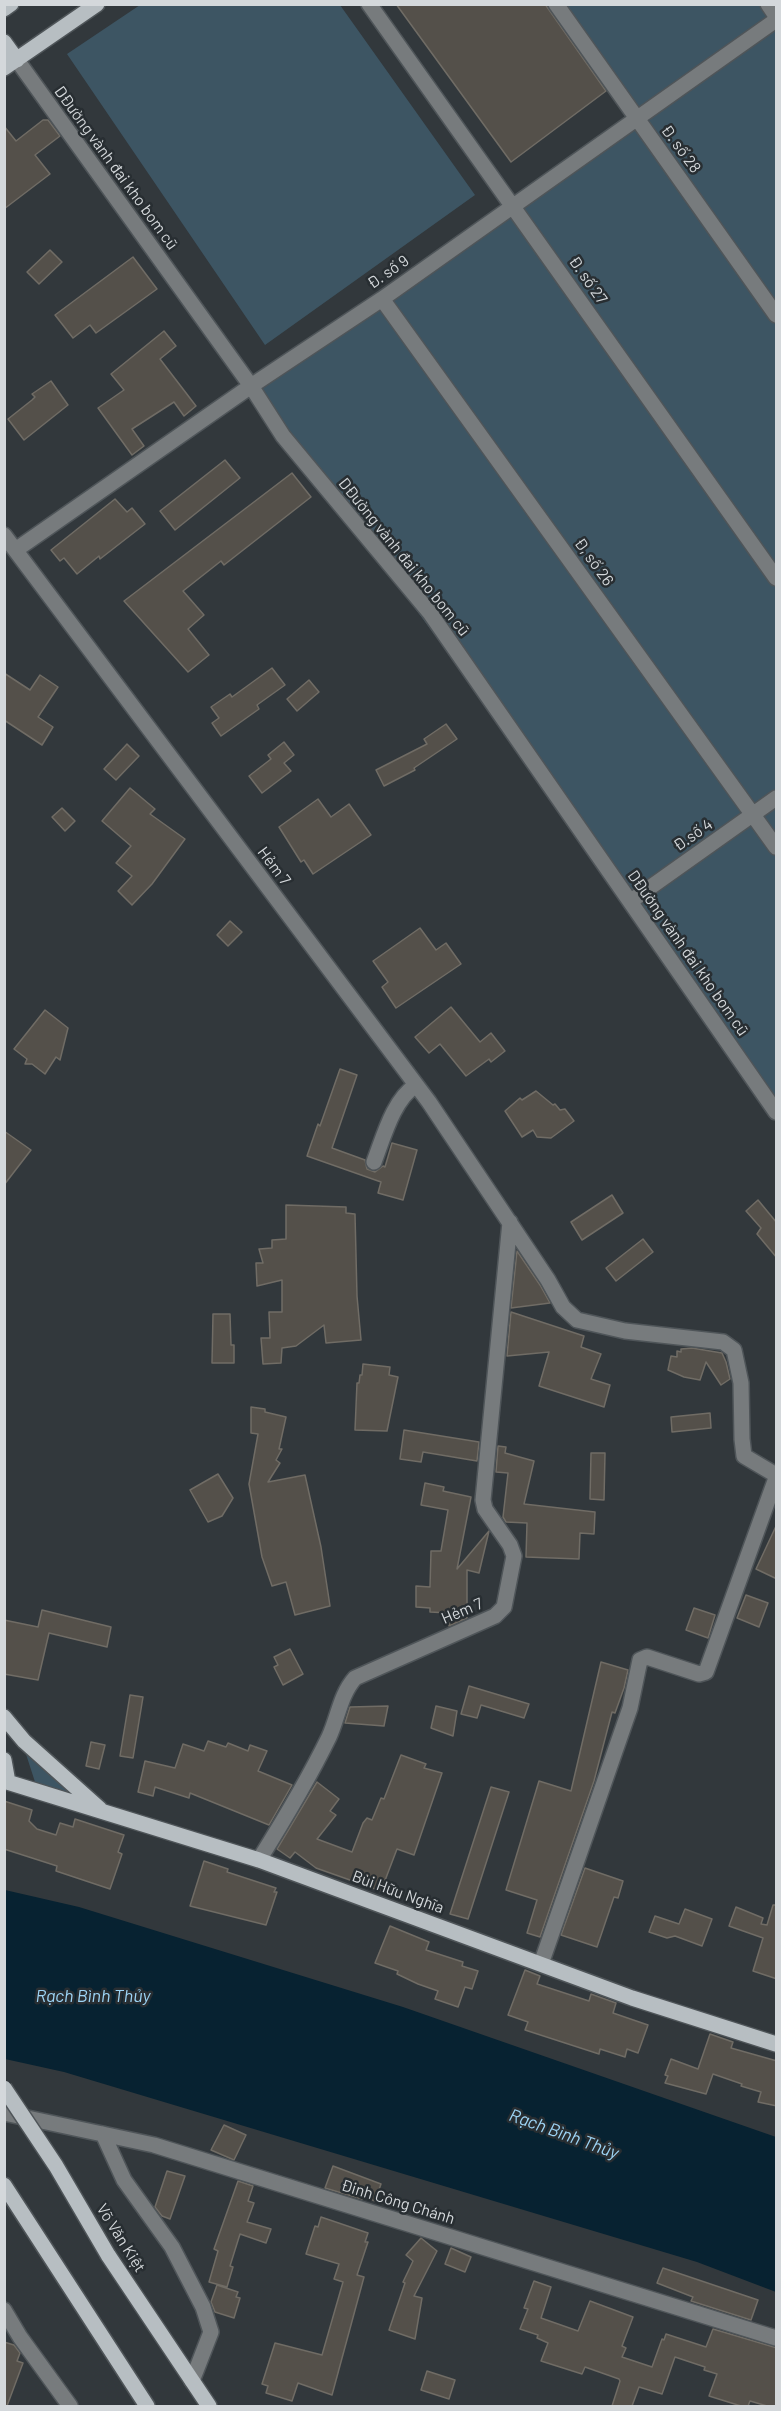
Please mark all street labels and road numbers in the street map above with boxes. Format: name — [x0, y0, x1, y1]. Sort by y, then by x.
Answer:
street label: DĐường vành đai kho bom cũ — [50, 82, 182, 254]
street label: Đ. số 28 — [657, 121, 705, 177]
street label: Đ. số 9 — [364, 251, 412, 293]
street label: Đ. số 27 — [565, 252, 611, 308]
street label: DĐường vành đai kho bom cũ — [334, 474, 474, 640]
street label: Đ, số 26 — [570, 534, 618, 590]
street label: Đ.số 4 — [670, 815, 716, 855]
street label: Hẻm 7 — [253, 843, 295, 889]
street label: DĐường vành đai kho bom cũ — [623, 867, 753, 1039]
street label: Hẻm 7 — [438, 1594, 486, 1628]
street label: Bùi Hữu Nghĩa — [350, 1867, 446, 1917]
street label: Đinh Công Chánh — [339, 2176, 457, 2228]
street label: Võ Văn Kiệt — [92, 2200, 150, 2276]

